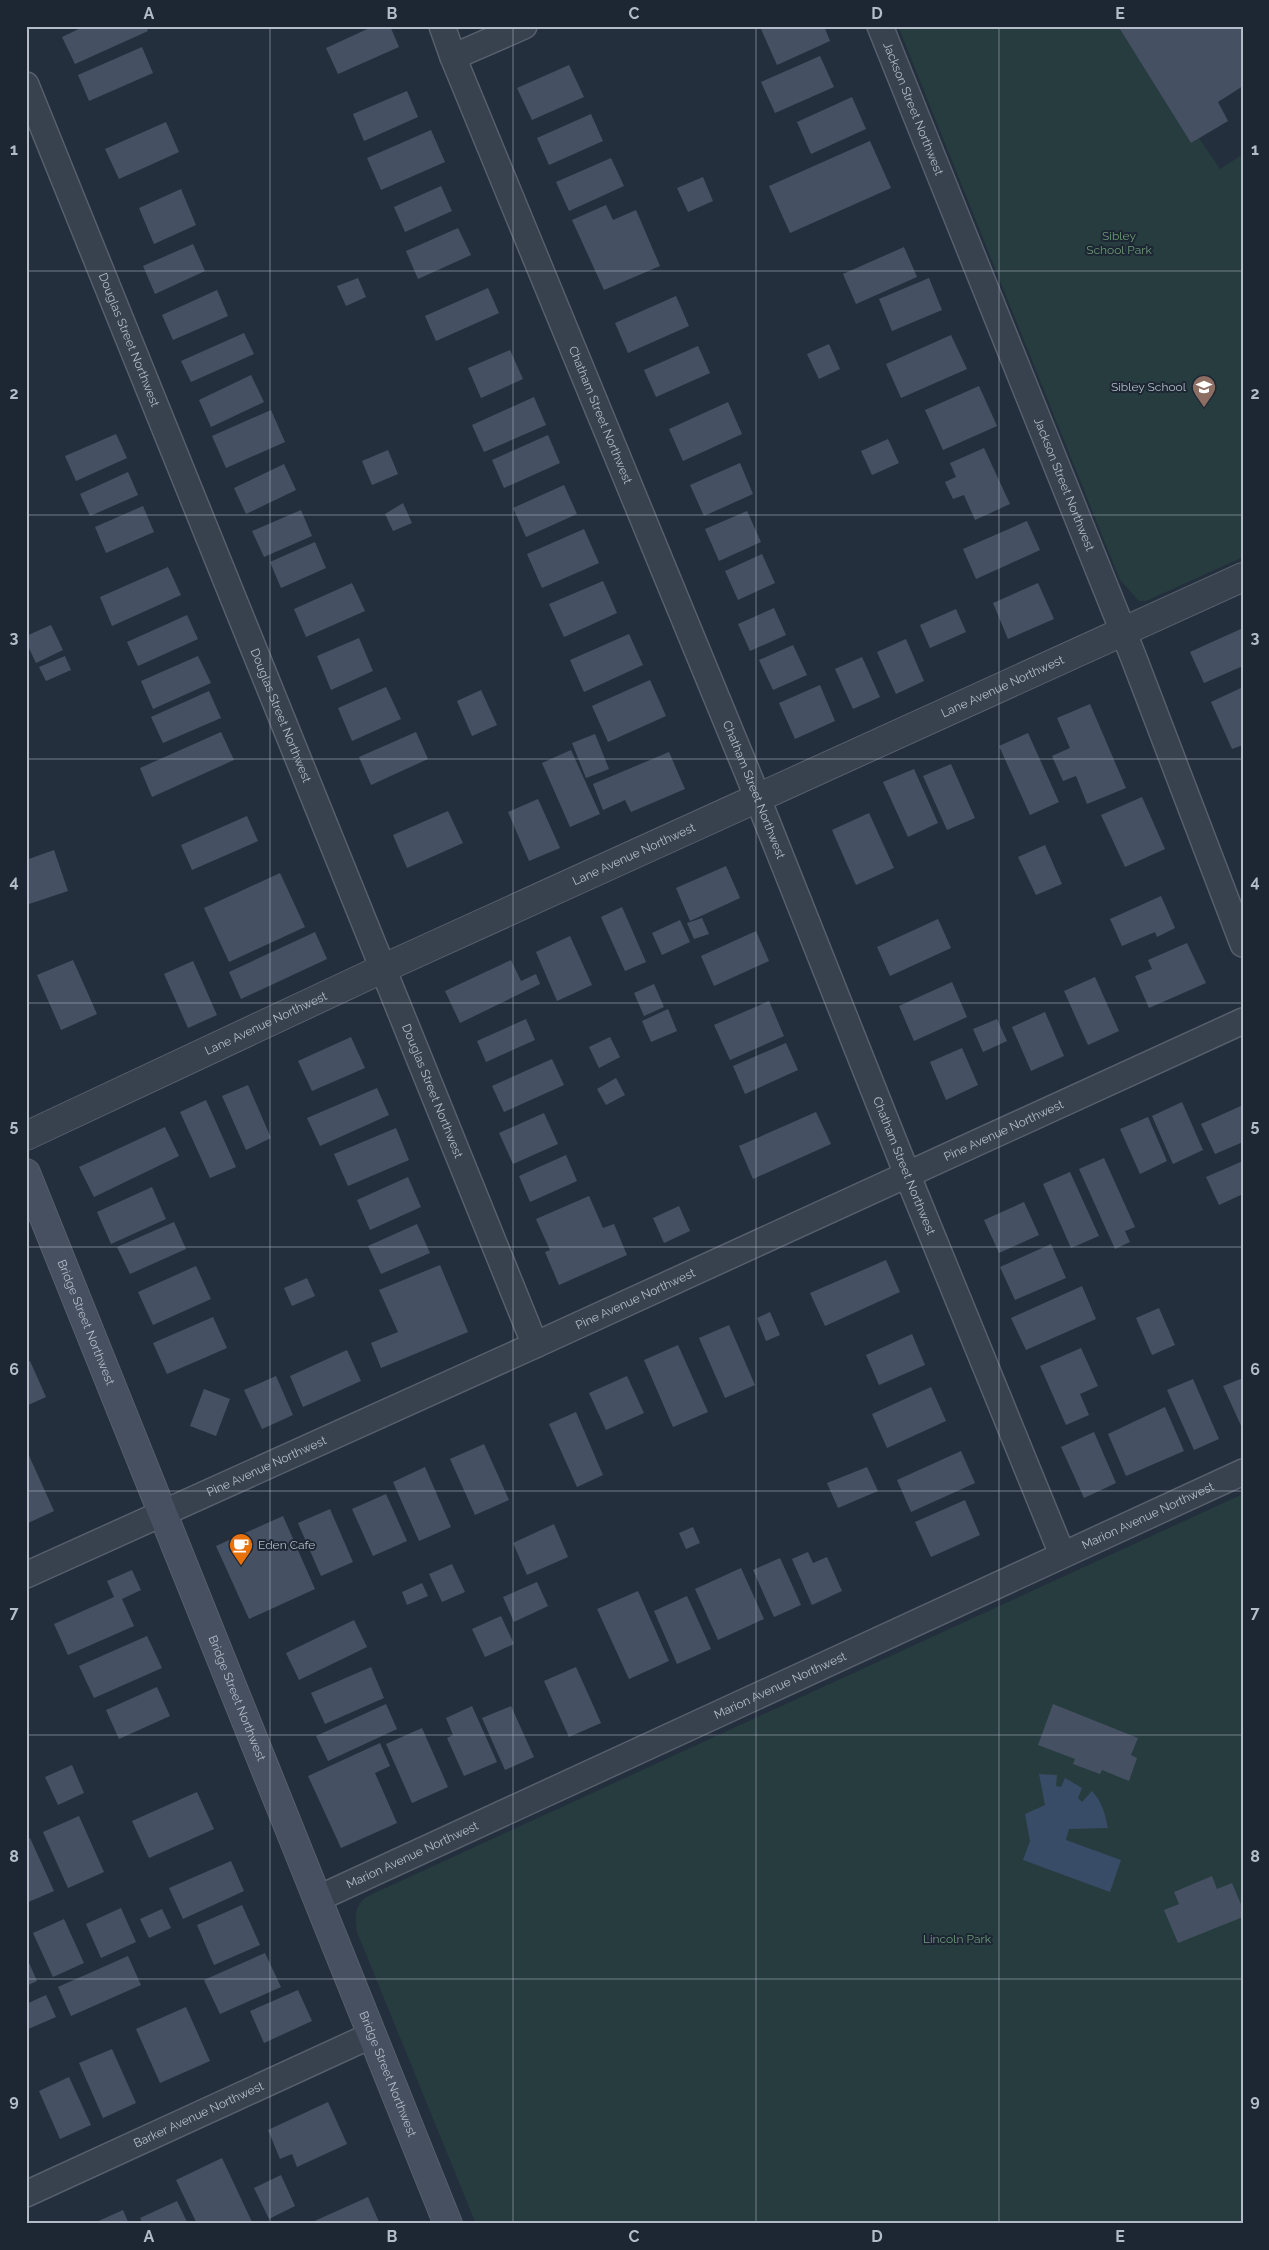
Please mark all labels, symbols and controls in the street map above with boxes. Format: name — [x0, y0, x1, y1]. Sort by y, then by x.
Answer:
text: A — [144, 4, 155, 23]
text: B — [387, 4, 398, 23]
text: C — [629, 4, 640, 23]
text: D — [871, 4, 883, 23]
text: E — [1115, 4, 1125, 23]
street label: Jackson Street Northwest — [880, 40, 946, 177]
text: 1 — [10, 140, 18, 159]
text: 1 — [1251, 140, 1259, 159]
park label: Sibley School Park — [1086, 229, 1152, 257]
street label: Douglas Street Northwest — [96, 271, 162, 409]
street label: Chatham Street Northwest — [566, 344, 635, 486]
school or university icon: Sibley School — [1191, 374, 1217, 408]
place label: Sibley School — [1111, 380, 1187, 394]
text: 2 — [9, 384, 19, 403]
text: 2 — [1250, 384, 1260, 403]
street label: Jackson Street Northwest — [1031, 416, 1097, 553]
text: 3 — [10, 628, 19, 647]
text: 3 — [1251, 628, 1260, 647]
street label: Douglas Street Northwest — [247, 646, 314, 785]
street label: Lane Avenue Northwest — [939, 652, 1066, 720]
street label: Chatham Street Northwest — [720, 719, 788, 861]
street label: Lane Avenue Northwest — [570, 820, 697, 888]
text: 4 — [9, 872, 19, 891]
text: 4 — [1250, 872, 1260, 891]
street label: Lane Avenue Northwest — [203, 989, 329, 1058]
street label: Douglas Street Northwest — [399, 1022, 466, 1160]
street label: Chatham Street Northwest — [870, 1095, 938, 1237]
street label: Pine Avenue Northwest — [942, 1097, 1066, 1164]
text: 5 — [10, 1116, 19, 1135]
text: 5 — [1251, 1116, 1260, 1135]
street label: Bridge Street Northwest — [55, 1258, 117, 1387]
street label: Pine Avenue Northwest — [573, 1266, 697, 1332]
text: 6 — [9, 1360, 19, 1379]
text: 6 — [1250, 1360, 1260, 1379]
street label: Pine Avenue Northwest — [205, 1433, 329, 1499]
street label: Marion Avenue Northwest — [1080, 1479, 1216, 1552]
cafe icon: Eden Cafe — [228, 1532, 254, 1566]
place label: Eden Cafe — [258, 1538, 315, 1552]
text: 7 — [10, 1603, 19, 1622]
text: 7 — [1251, 1603, 1260, 1622]
street label: Bridge Street Northwest — [205, 1633, 268, 1763]
street label: Marion Avenue Northwest — [712, 1649, 848, 1722]
street label: Marion Avenue Northwest — [344, 1819, 481, 1891]
text: 8 — [9, 1847, 19, 1866]
text: 8 — [1250, 1847, 1260, 1866]
park label: Lincoln Park — [923, 1932, 992, 1946]
street label: Bridge Street Northwest — [356, 2009, 419, 2139]
street label: Barker Avenue Northwest — [131, 2079, 266, 2151]
text: 9 — [9, 2091, 19, 2110]
text: 9 — [1250, 2091, 1260, 2110]
text: A — [144, 2227, 155, 2246]
text: B — [387, 2227, 398, 2246]
text: C — [629, 2227, 640, 2246]
text: D — [871, 2227, 883, 2246]
text: E — [1115, 2227, 1125, 2246]

